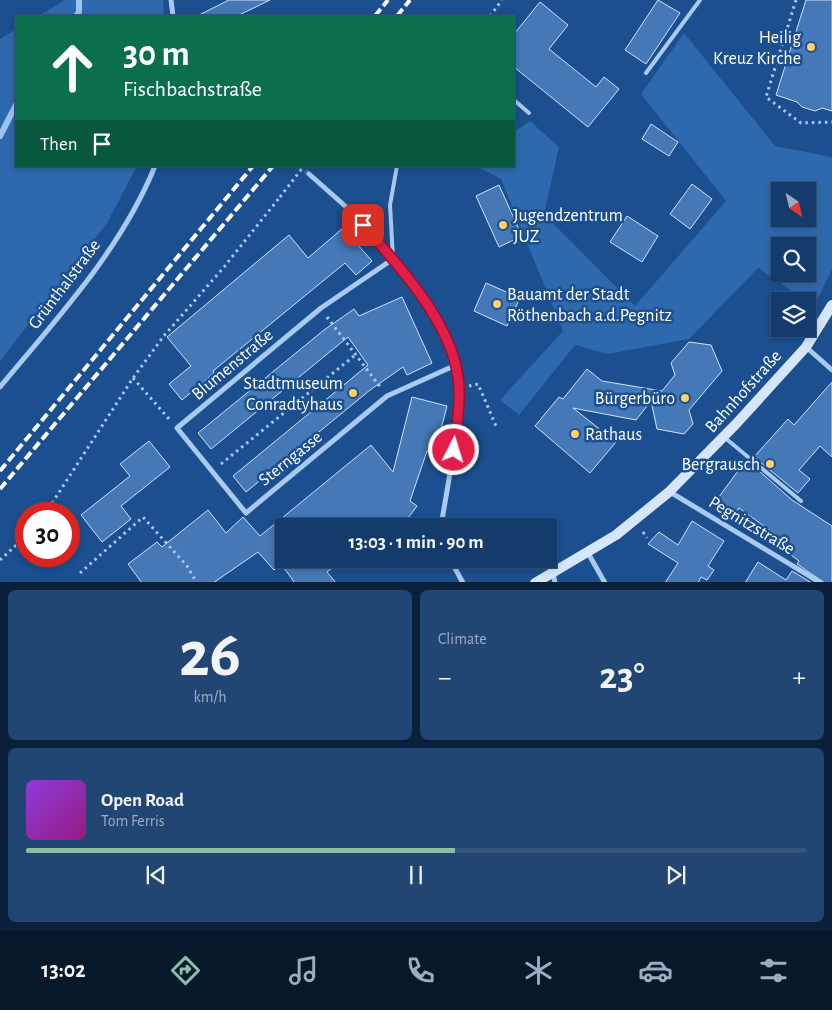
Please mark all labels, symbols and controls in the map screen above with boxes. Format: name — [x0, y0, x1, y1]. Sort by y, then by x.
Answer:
place label: Heilig Kreuz Kirche — [713, 29, 801, 68]
icon: ahead — [40, 35, 105, 100]
text: 30 m — [123, 37, 190, 72]
marker: Heilig Kreuz Kirche — [805, 41, 817, 53]
text: Fischbachstraße — [123, 78, 262, 100]
icon: arrive — [88, 130, 116, 158]
text: Then — [40, 135, 78, 154]
north arrow — [771, 182, 816, 228]
map controls — [771, 182, 816, 337]
pin — [342, 204, 384, 246]
place label: Jugendzentrum JUZ — [513, 207, 623, 246]
icon: arrive — [349, 211, 377, 239]
marker: Jugendzentrum JUZ — [497, 219, 509, 231]
street label: Grünthalstraße — [25, 236, 104, 333]
button: search — [771, 237, 816, 282]
place label: Bauamt der Stadt Röthenbach a.d.Pegnitz — [507, 286, 672, 325]
button: layers — [771, 292, 816, 337]
marker: Bauamt der Stadt Röthenbach a.d.Pegnitz — [491, 298, 503, 310]
street label: Blumenstraße — [189, 326, 277, 404]
street label: Bahnhofstraße — [702, 347, 785, 436]
place label: Stadtmuseum Conradtyhaus — [243, 375, 343, 414]
marker: Stadtmuseum Conradtyhaus — [347, 387, 359, 399]
place label: Bürgerbüro — [595, 390, 675, 408]
marker: Bürgerbüro — [679, 392, 691, 404]
position arrow — [427, 423, 479, 475]
place label: Rathaus — [585, 426, 642, 444]
street label: Sterngasse — [255, 428, 326, 490]
marker: Rathaus — [569, 428, 581, 440]
place label: Bergrausch — [682, 456, 760, 474]
marker: Bergrausch — [764, 458, 776, 470]
street label: Pegnitzstraße — [705, 493, 798, 559]
speed limit sign: 30 — [15, 502, 80, 567]
text: 13:03 · 1 min · 90 m — [349, 533, 483, 552]
text: 26 — [179, 623, 241, 688]
text: Climate — [438, 631, 487, 647]
text: 23° — [599, 658, 645, 696]
text: − — [438, 664, 451, 692]
text: + — [793, 664, 806, 692]
text: km/h — [193, 689, 227, 705]
text: Open Road — [101, 791, 184, 810]
text: Tom Ferris — [101, 813, 165, 829]
icon: previous — [142, 861, 170, 889]
icon: pause — [402, 861, 430, 889]
icon: next — [662, 861, 690, 889]
icon: directions — [168, 953, 203, 988]
icon: music — [286, 953, 321, 988]
icon: phone — [403, 953, 438, 988]
icon: climate — [521, 953, 556, 988]
icon: car — [638, 953, 673, 988]
icon: filters — [756, 953, 791, 988]
text: 13:02 — [41, 959, 86, 981]

